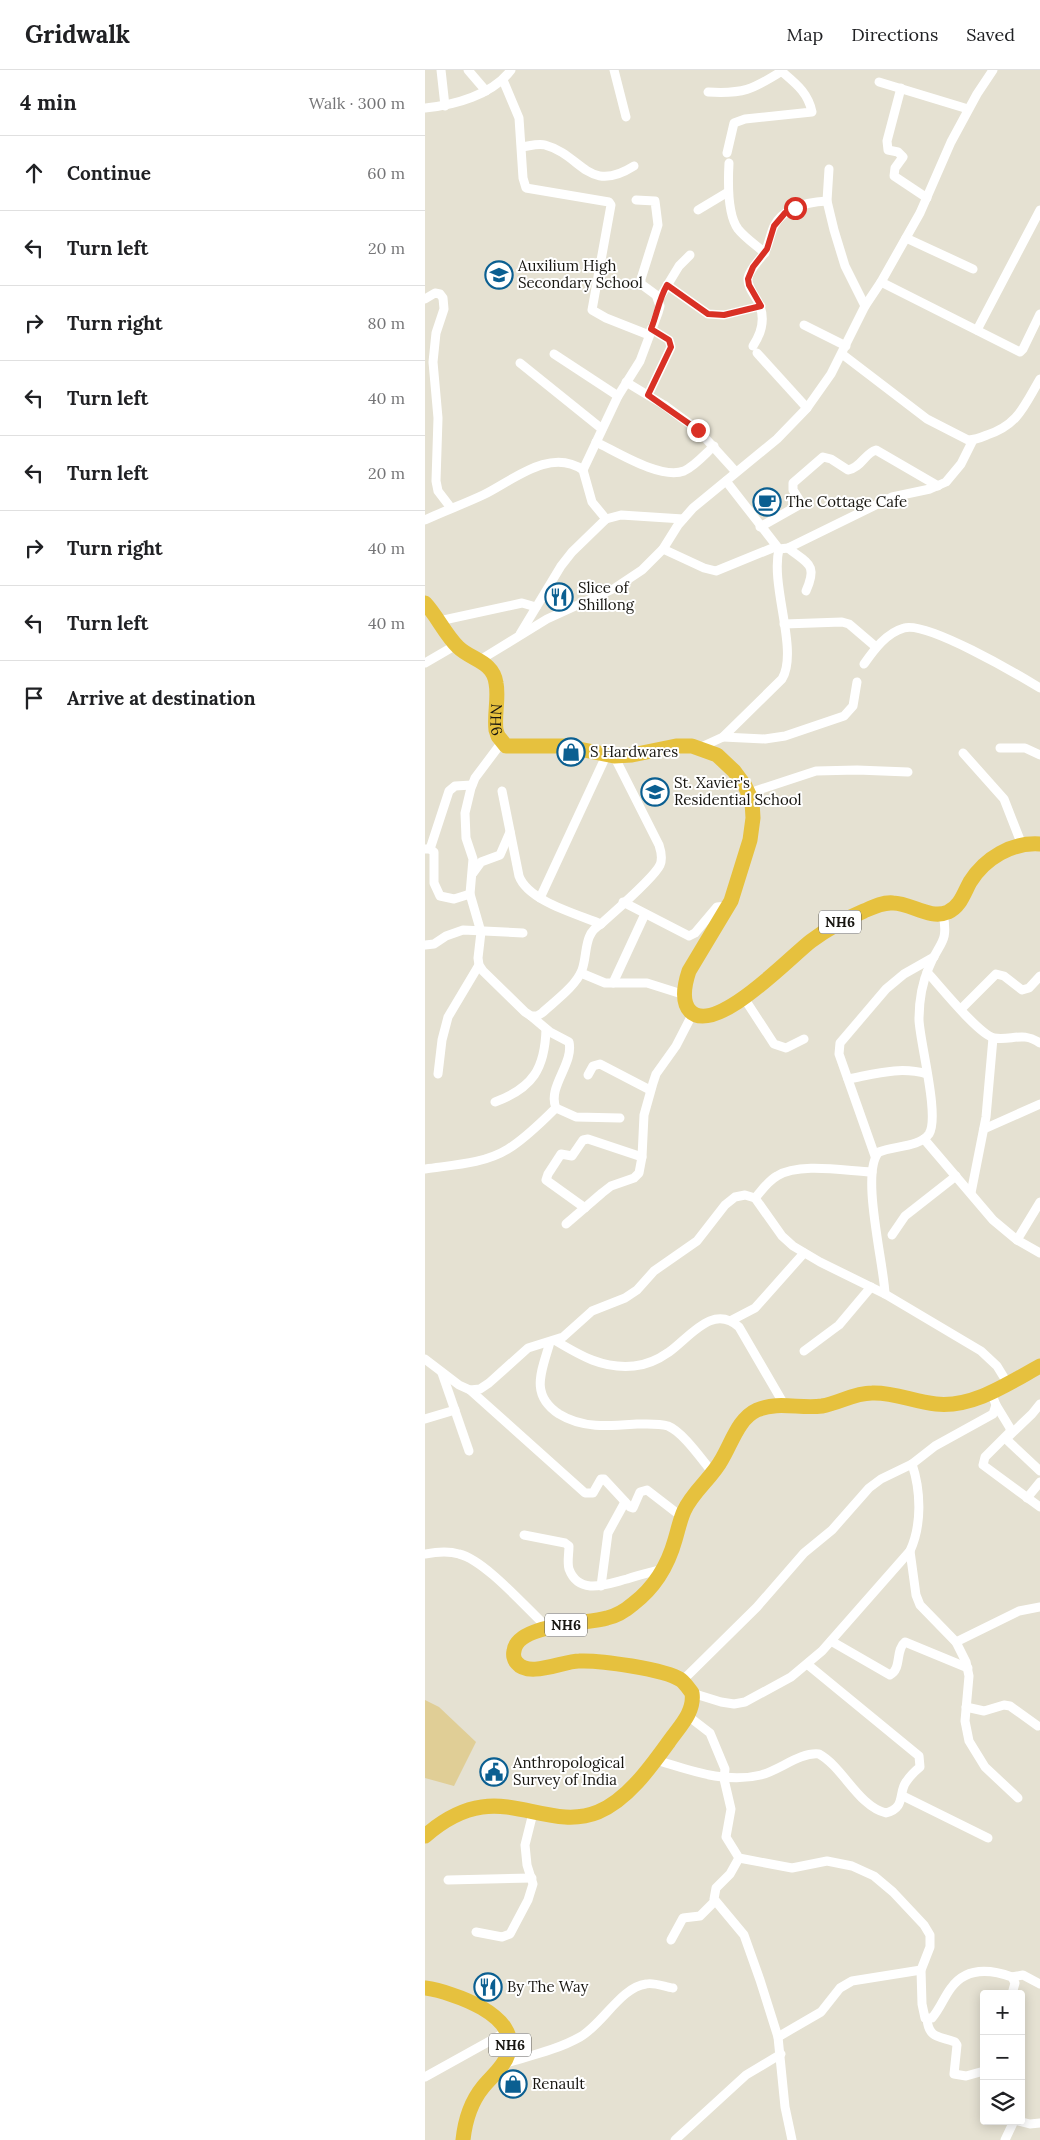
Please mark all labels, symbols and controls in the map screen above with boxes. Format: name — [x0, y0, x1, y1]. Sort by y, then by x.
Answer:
text: Gridwalk — [25, 19, 130, 50]
text: Map — [787, 23, 823, 46]
text: Directions — [851, 23, 938, 46]
text: Saved — [966, 23, 1015, 46]
text: 4 min — [20, 89, 77, 116]
text: Walk · 300 m — [309, 93, 405, 113]
icon: ahead — [20, 159, 48, 187]
text: Continue — [67, 161, 151, 185]
text: 60 m — [367, 163, 405, 183]
route start — [784, 197, 807, 220]
icon: left — [20, 234, 48, 262]
text: Turn left — [67, 236, 148, 260]
text: 20 m — [368, 238, 405, 258]
place label: Auxilium High Secondary School — [517, 256, 643, 292]
school or university icon: Auxilium High Secondary School — [484, 260, 514, 290]
icon: right — [20, 309, 48, 337]
text: Turn right — [67, 311, 163, 335]
text: 80 m — [368, 313, 405, 333]
icon: left — [20, 384, 48, 412]
text: Turn left — [67, 386, 148, 410]
text: 40 m — [368, 388, 405, 408]
route end — [687, 419, 710, 442]
icon: left — [20, 459, 48, 487]
text: Turn left — [67, 461, 148, 485]
text: 20 m — [368, 463, 405, 483]
cafe icon: The Cottage Cafe — [752, 487, 782, 517]
place label: The Cottage Cafe — [786, 492, 907, 511]
icon: right — [20, 534, 48, 562]
text: Turn right — [67, 536, 163, 560]
text: 40 m — [368, 538, 405, 558]
place label: Slice of Shillong — [578, 578, 635, 614]
restaurant icon: Slice of Shillong — [544, 582, 574, 612]
icon: left — [20, 609, 48, 637]
text: Turn left — [67, 611, 148, 635]
text: 40 m — [368, 613, 405, 633]
icon: arrive — [20, 684, 48, 712]
text: Arrive at destination — [67, 686, 256, 710]
street label: NH6 — [486, 703, 507, 738]
shop icon: S Hardwares — [556, 737, 586, 767]
place label: S Hardwares — [590, 742, 678, 761]
place label: St. Xavier's Residential School — [674, 773, 802, 809]
school or university icon: St. Xavier's Residential School — [640, 777, 670, 807]
road number: NH6 — [819, 910, 861, 934]
road number: NH6 — [545, 1614, 587, 1636]
place label: Anthropological Survey of India — [512, 1753, 625, 1789]
public building icon: Anthropological Survey of India — [479, 1757, 509, 1787]
restaurant icon: By The Way — [473, 1972, 503, 2002]
place label: By The Way — [507, 1977, 589, 1996]
map controls — [980, 1990, 1025, 2125]
button: + — [980, 1990, 1025, 2035]
road number: NH6 — [489, 2034, 531, 2056]
button: − — [980, 2035, 1025, 2080]
shop icon: Renault — [498, 2069, 528, 2099]
place label: Renault — [532, 2074, 585, 2093]
button: layers — [980, 2080, 1025, 2125]

